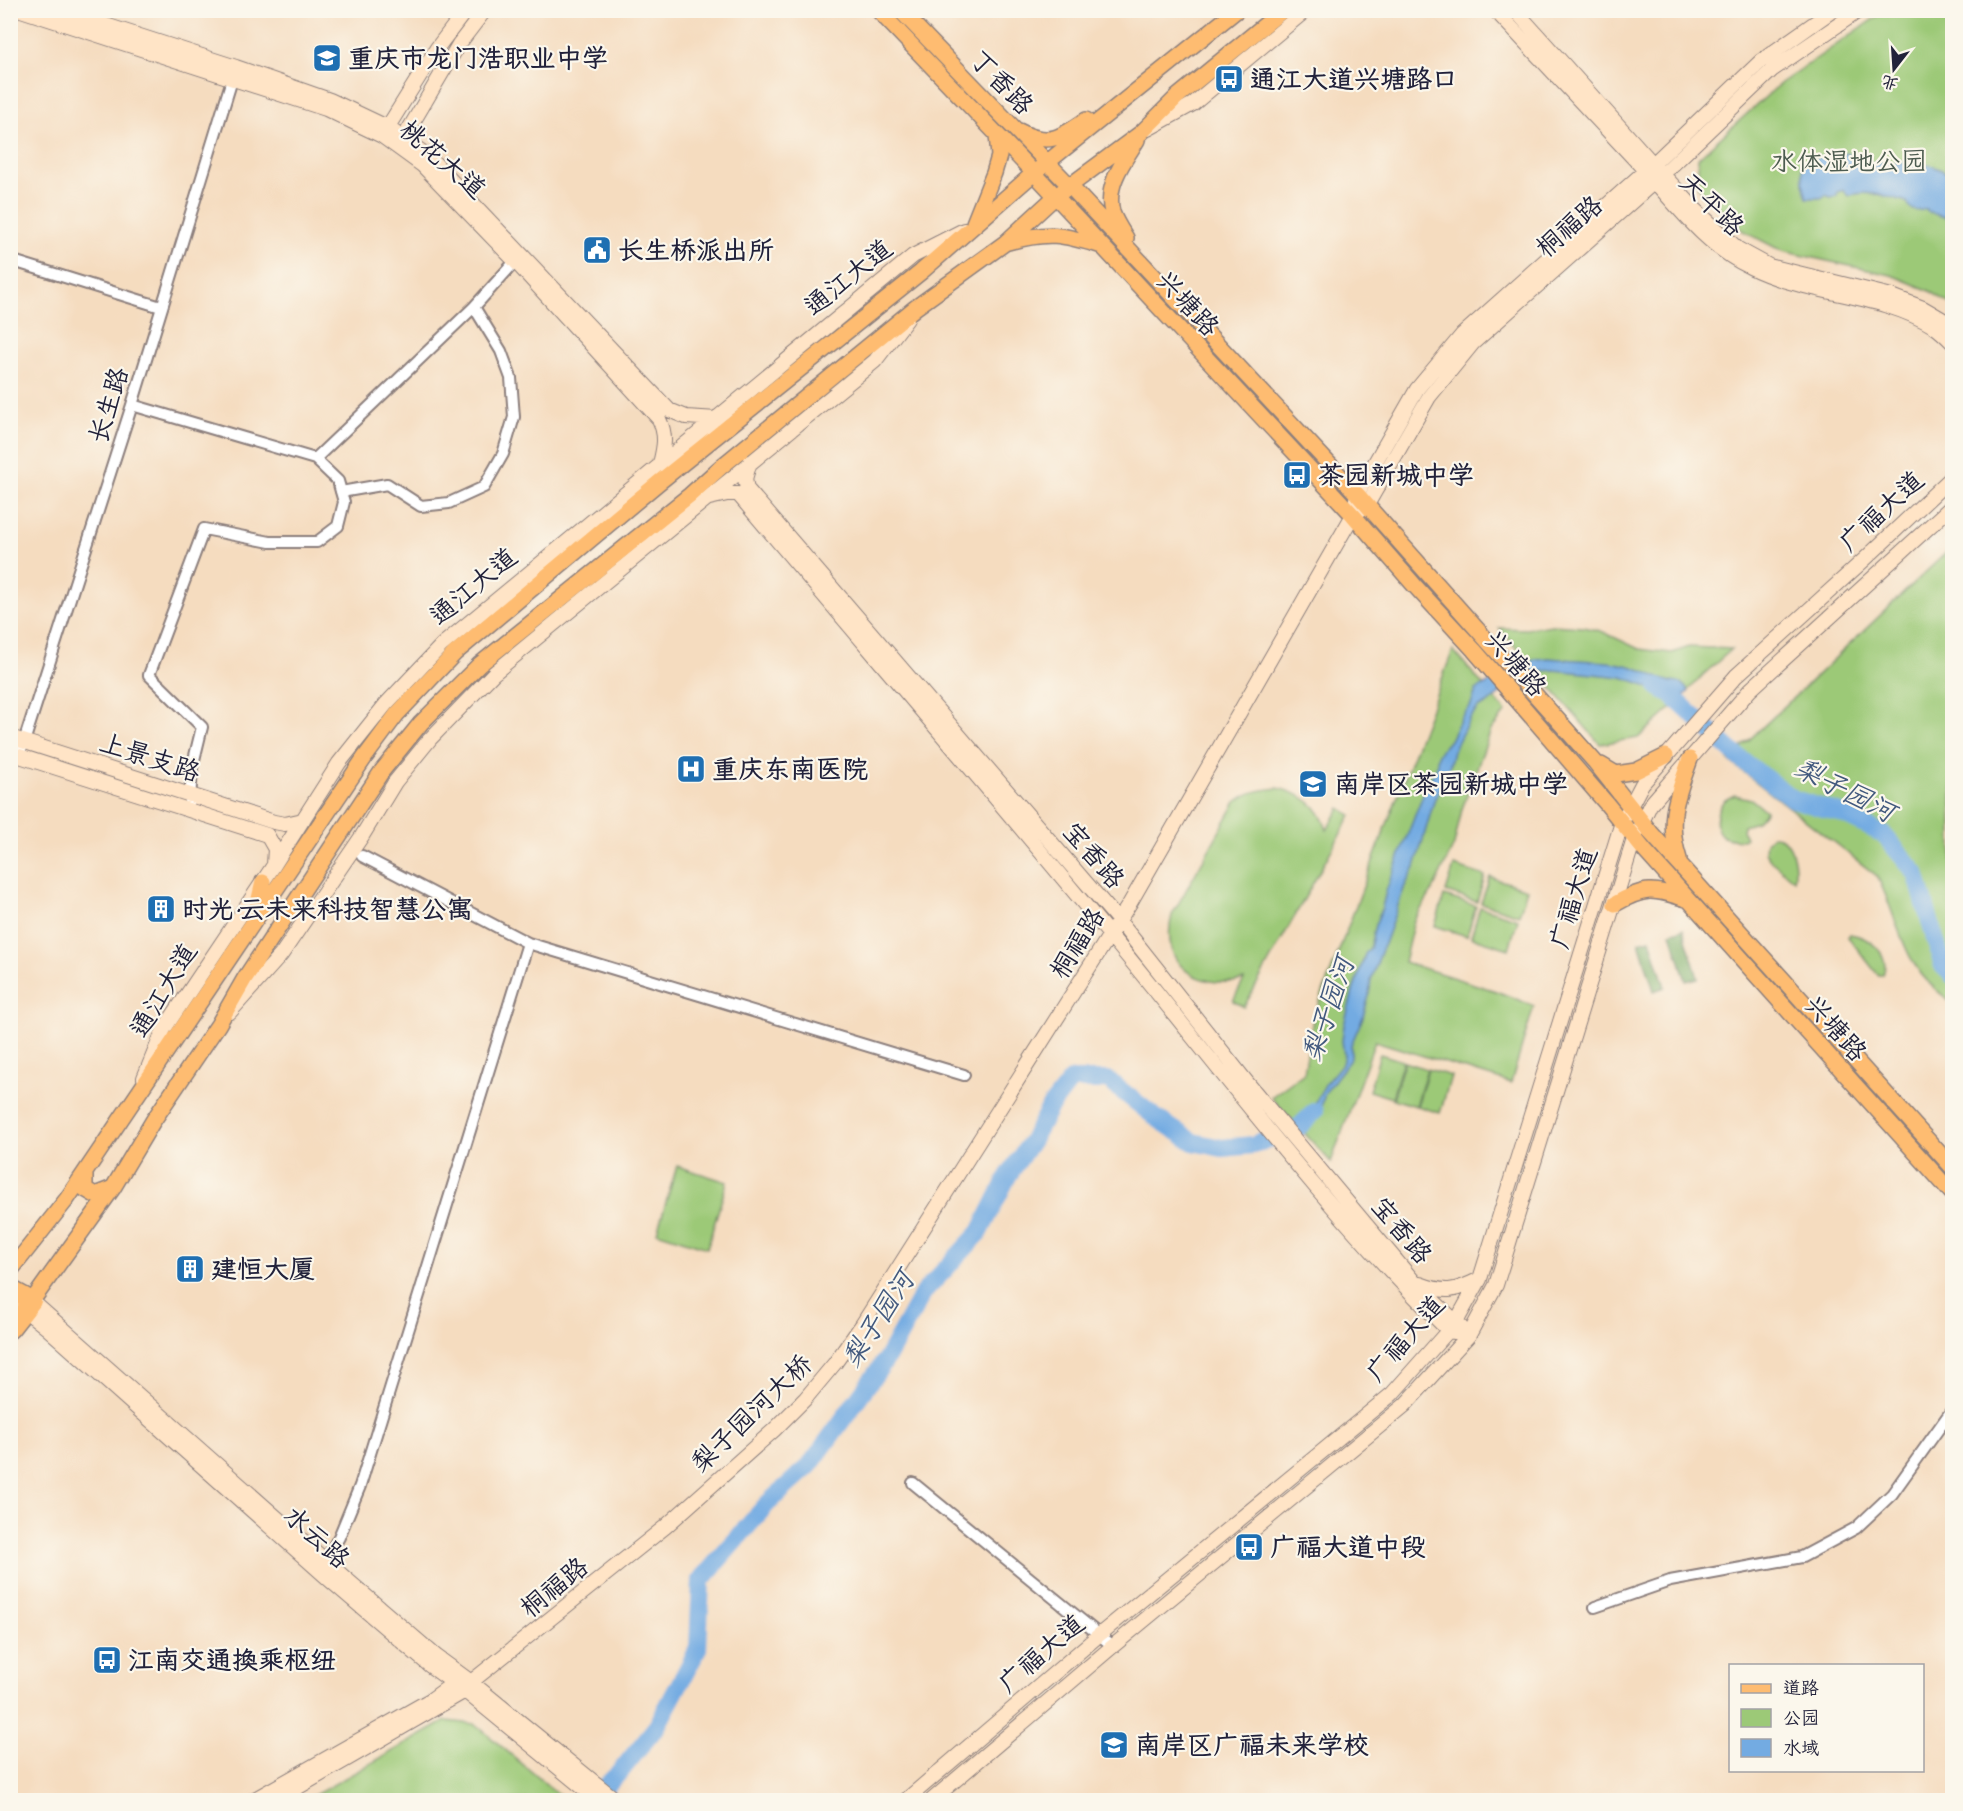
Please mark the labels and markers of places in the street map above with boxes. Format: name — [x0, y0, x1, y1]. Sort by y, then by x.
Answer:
school or university icon: 重庆市龙门浩职业中学 — [311, 42, 343, 74]
place label: 重庆市龙门浩职业中学 — [348, 42, 608, 75]
bus stop icon: 通江大道兴塘路口 — [1213, 63, 1245, 95]
place label: 通江大道兴塘路口 — [1250, 63, 1458, 96]
public building icon: 长生桥派出所 — [581, 234, 613, 266]
place label: 长生桥派出所 — [618, 234, 774, 267]
bus stop icon: 茶园新城中学 — [1281, 459, 1313, 491]
place label: 茶园新城中学 — [1318, 459, 1474, 492]
hospital icon: 重庆东南医院 — [675, 753, 707, 785]
place label: 重庆东南医院 — [712, 753, 868, 786]
school or university icon: 南岸区茶园新城中学 — [1297, 768, 1329, 800]
place label: 南岸区茶园新城中学 — [1334, 768, 1568, 801]
building icon: 时光·云未来科技智慧公寓 — [145, 893, 177, 925]
place label: 时光·云未来科技智慧公寓 — [182, 893, 473, 926]
building icon: 建恒大厦 — [174, 1253, 206, 1285]
place label: 建恒大厦 — [211, 1253, 315, 1286]
bus stop icon: 广福大道中段 — [1233, 1531, 1265, 1563]
place label: 广福大道中段 — [1270, 1531, 1426, 1564]
bus stop icon: 江南交通换乘枢纽 — [91, 1644, 123, 1676]
place label: 江南交通换乘枢纽 — [128, 1644, 336, 1677]
school or university icon: 南岸区广福未来学校 — [1098, 1729, 1130, 1761]
place label: 南岸区广福未来学校 — [1135, 1729, 1369, 1762]

